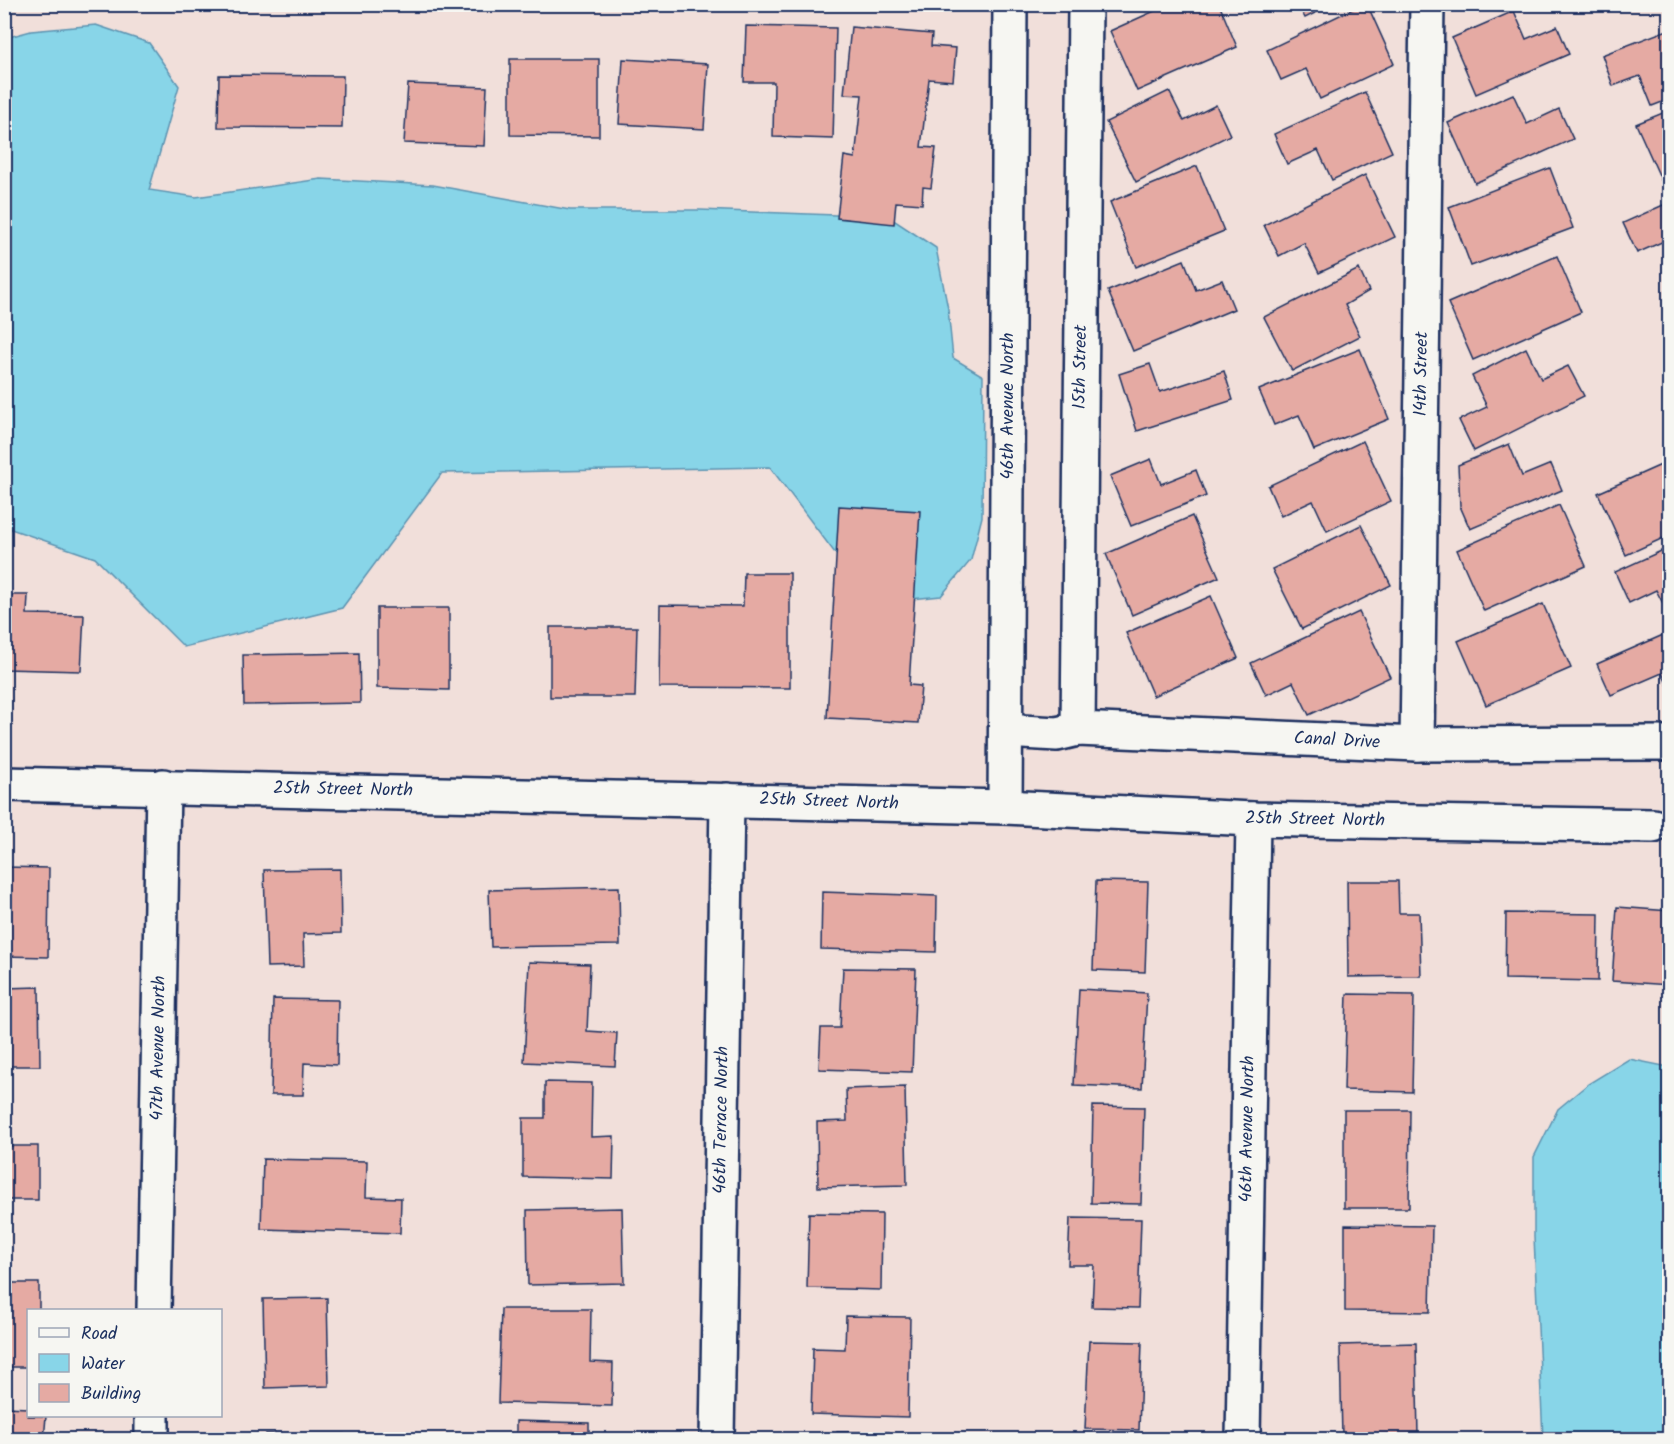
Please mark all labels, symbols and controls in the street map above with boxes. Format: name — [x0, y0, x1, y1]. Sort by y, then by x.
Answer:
street label: 15th Street — [1066, 323, 1096, 410]
street label: 14th Street — [1407, 330, 1437, 417]
street label: 46th Avenue North — [994, 333, 1023, 479]
street label: Canal Drive — [1293, 724, 1381, 758]
street label: 25th Street North — [273, 774, 413, 806]
street label: 25th Street North — [759, 785, 899, 819]
street label: 25th Street North — [1245, 804, 1385, 836]
street label: 47th Avenue North — [143, 975, 175, 1121]
street label: 46th Terrace North — [706, 1046, 738, 1194]
street label: 46th Avenue North — [1232, 1055, 1264, 1203]
legend — [27, 1309, 222, 1417]
text: Road — [81, 1320, 118, 1349]
text: Water — [81, 1350, 126, 1379]
text: Building — [81, 1380, 141, 1409]

